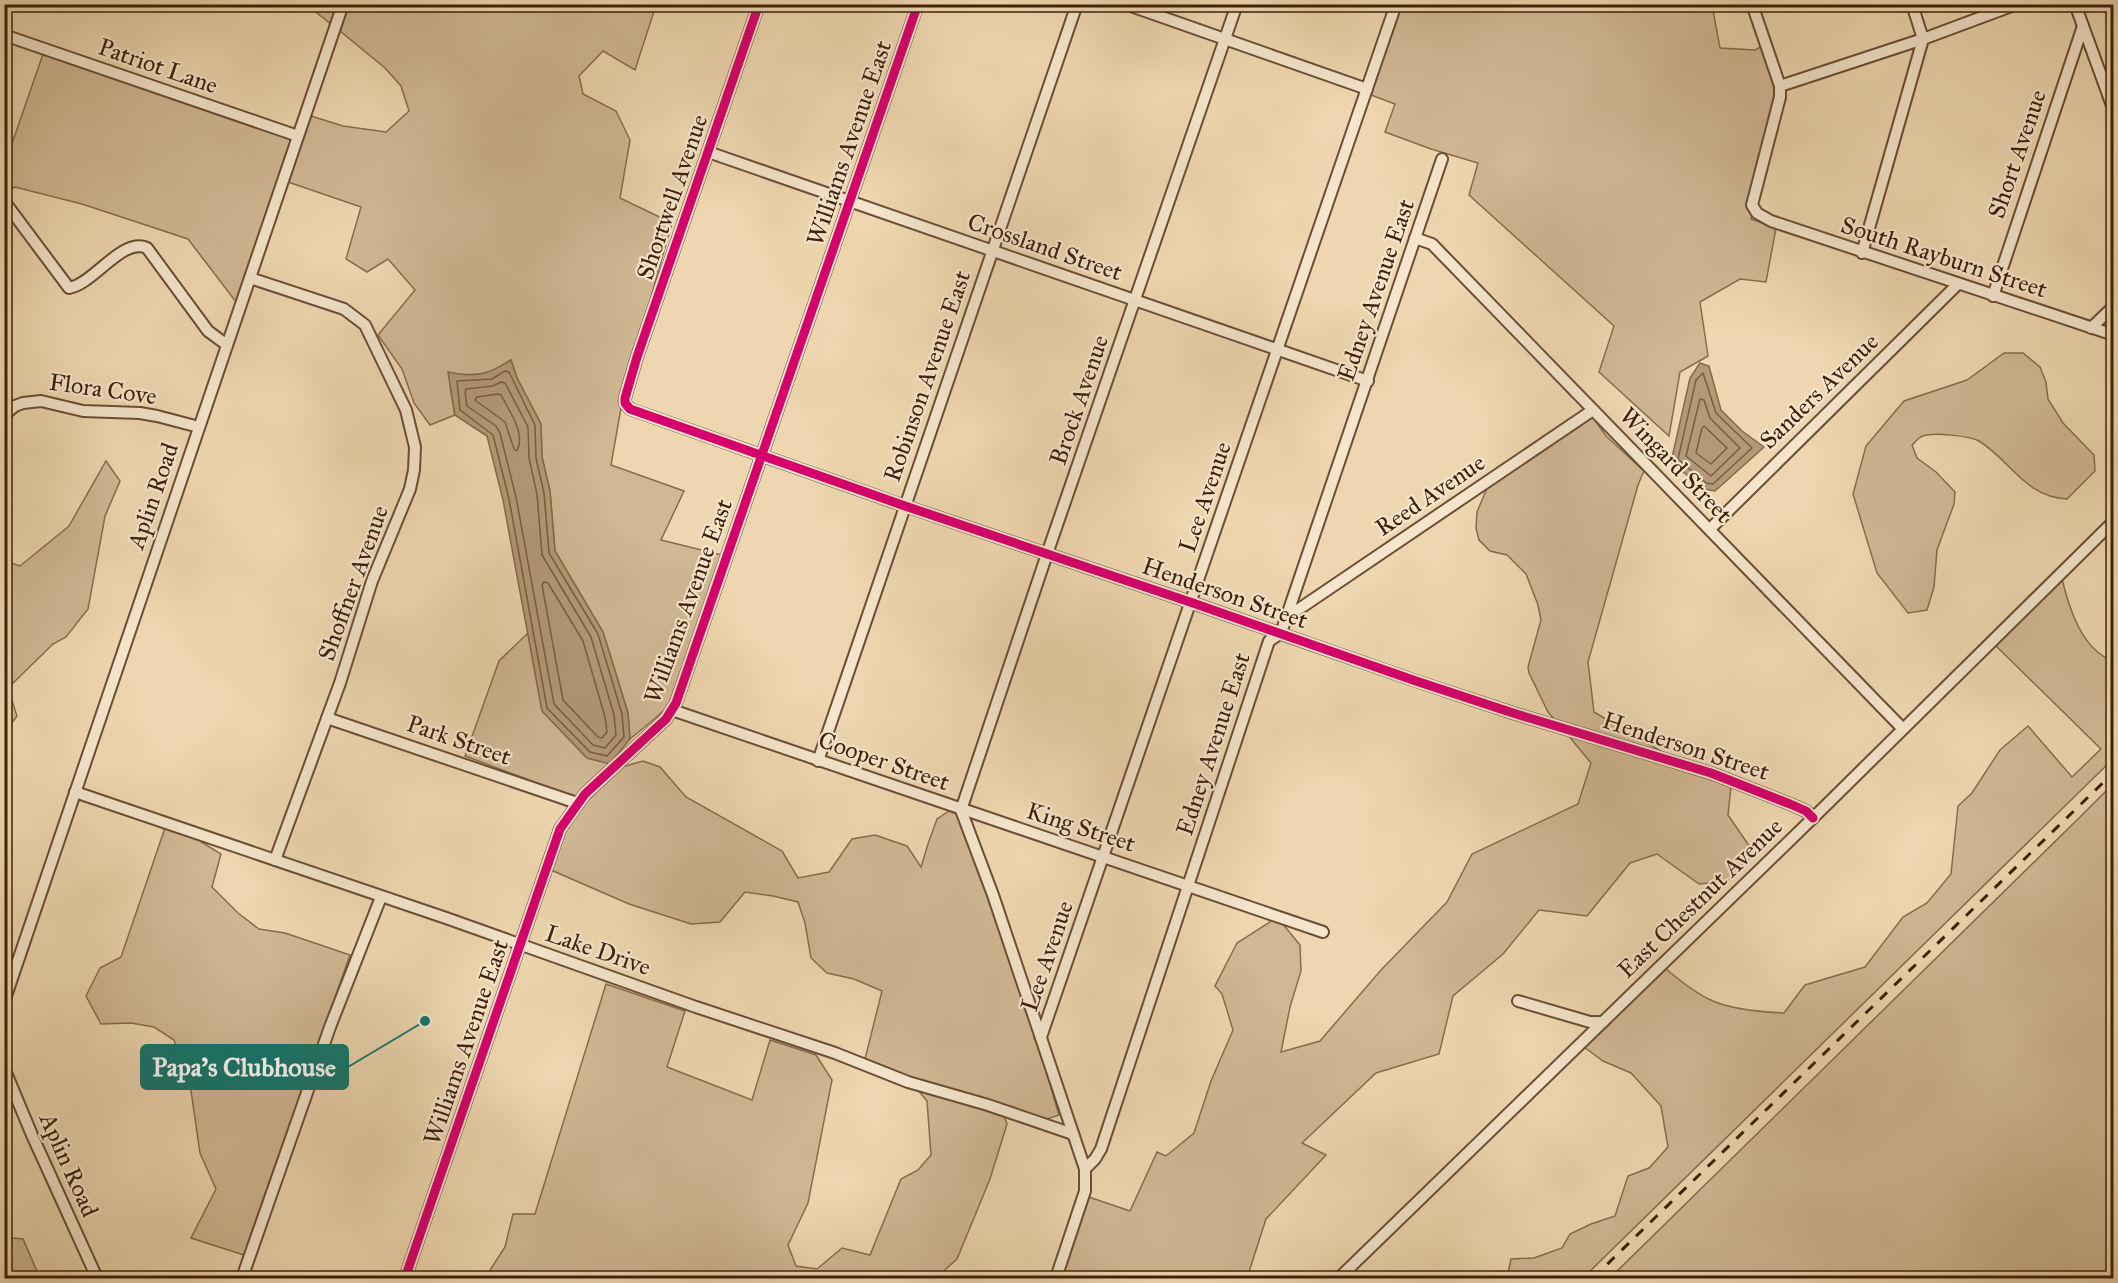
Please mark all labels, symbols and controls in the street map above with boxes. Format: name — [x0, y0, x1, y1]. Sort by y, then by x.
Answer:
street label: Patriot Lane — [94, 32, 222, 100]
street label: Williams Avenue East — [800, 36, 898, 250]
street label: Short Avenue — [1981, 86, 2053, 222]
street label: Shortwell Avenue — [630, 111, 714, 283]
street label: Edney Avenue East — [1331, 195, 1421, 385]
street label: Crossland Street — [964, 207, 1127, 288]
street label: South Rayburn Street — [1837, 210, 2051, 305]
street label: Robinson Avenue East — [877, 266, 977, 485]
street label: Sanders Avenue — [1753, 327, 1885, 455]
street label: Brock Avenue — [1043, 331, 1115, 469]
street label: Flora Cove — [47, 367, 159, 411]
street label: Wingard Street — [1613, 401, 1739, 530]
street label: Lee Avenue — [1172, 438, 1238, 556]
street label: Aplin Road — [121, 439, 185, 554]
street label: Reed Avenue — [1369, 447, 1491, 543]
street label: Williams Avenue East — [637, 494, 739, 707]
street label: Shoffner Avenue — [311, 501, 395, 665]
street label: Henderson Street — [1138, 551, 1312, 636]
street label: Edney Avenue East — [1169, 648, 1257, 839]
street label: Henderson Street — [1599, 705, 1774, 787]
street label: Park Street — [403, 708, 516, 772]
street label: Cooper Street — [814, 725, 954, 798]
street label: King Street — [1023, 795, 1140, 859]
street label: East Chestnut Avenue — [1611, 811, 1789, 985]
street label: Lee Avenue — [1014, 897, 1080, 1015]
street label: Lake Drive — [541, 918, 655, 982]
street label: Williams Avenue East — [417, 935, 515, 1149]
callout: Papa's Clubhouse — [141, 1045, 348, 1089]
text: Papa's Clubhouse — [152, 1051, 336, 1083]
street label: Aplin Road — [32, 1108, 105, 1222]

